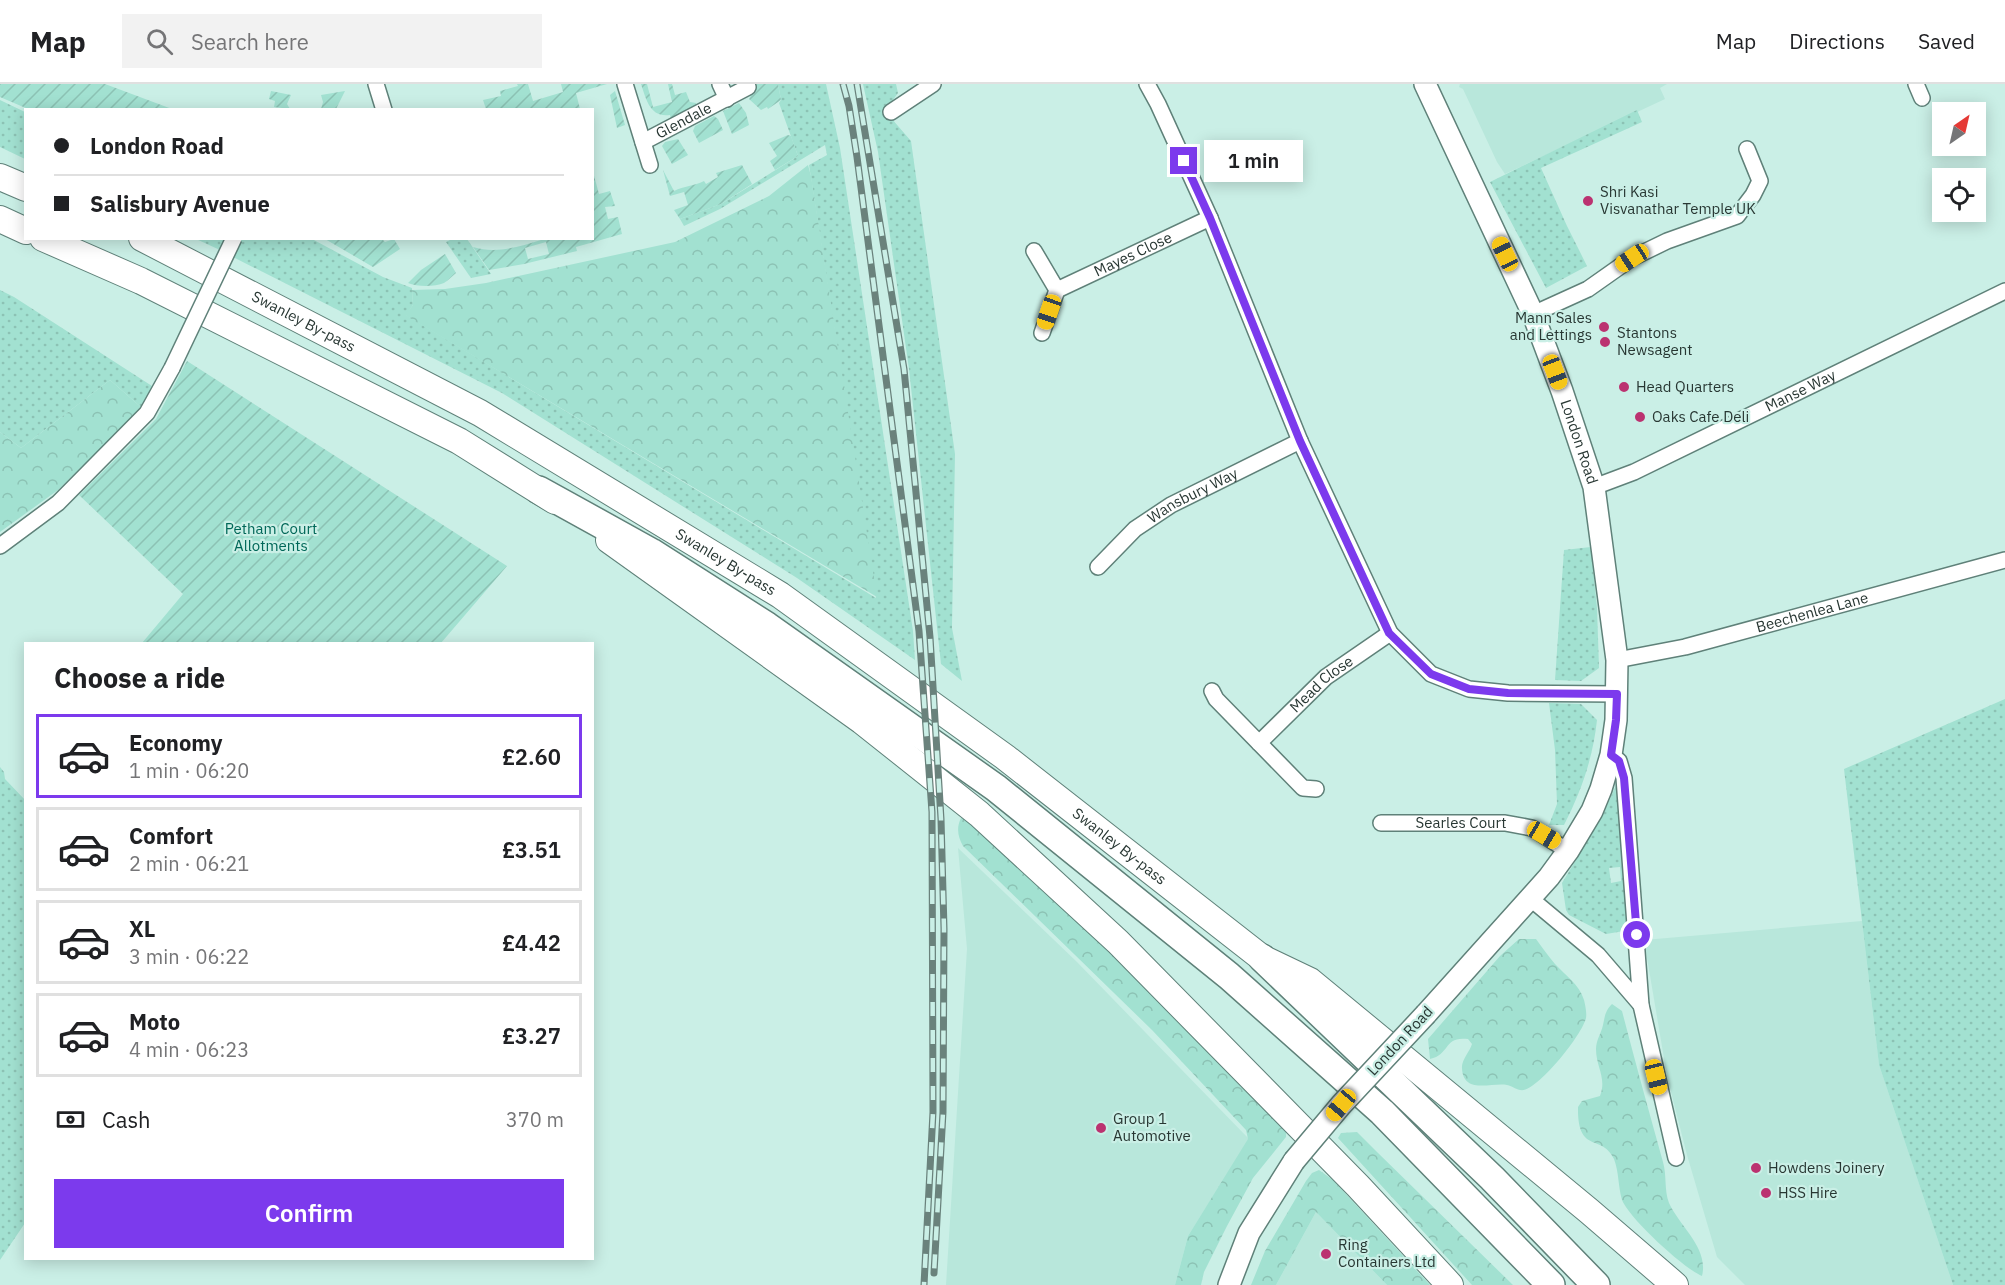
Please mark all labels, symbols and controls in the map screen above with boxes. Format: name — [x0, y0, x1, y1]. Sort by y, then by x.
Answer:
search box — [122, 14, 542, 68]
text: Map — [30, 23, 86, 60]
icon: search — [143, 25, 176, 58]
text: Search here — [191, 27, 309, 56]
text: Map — [1716, 27, 1756, 55]
text: Directions — [1789, 27, 1885, 55]
text: Saved — [1918, 27, 1975, 55]
street label: Glendale — [652, 98, 715, 143]
north arrow — [1932, 102, 1986, 156]
map controls — [1932, 102, 1986, 222]
text: London Road — [90, 131, 224, 160]
callout: 1 min — [1205, 140, 1304, 182]
route end — [1170, 147, 1197, 174]
text: 1 min — [1228, 147, 1279, 174]
button: locate — [1932, 168, 1986, 222]
place label: Shri Kasi Visvanathar Temple UK — [1600, 182, 1756, 218]
text: Salisbury Avenue — [90, 189, 270, 218]
marker: Shri Kasi Visvanathar Temple UK — [1581, 194, 1595, 208]
street label: Mayes Close — [1091, 227, 1175, 280]
car — [1489, 234, 1521, 274]
car — [1612, 241, 1652, 275]
street label: Swanley By-pass — [249, 287, 359, 356]
car — [1035, 292, 1063, 332]
place label: Mann Sales and Lettings — [1510, 308, 1592, 344]
marker: Mann Sales and Lettings — [1597, 320, 1611, 334]
place label: Stantons Newsagent — [1617, 323, 1692, 359]
marker: Stantons Newsagent — [1598, 335, 1612, 349]
car — [1540, 352, 1570, 392]
street label: Manse Way — [1762, 365, 1839, 416]
place label: Head Quarters — [1636, 377, 1734, 396]
marker: Head Quarters — [1617, 380, 1631, 394]
street label: London Road — [1557, 397, 1602, 486]
place label: Oaks Cafe Deli — [1652, 407, 1749, 426]
marker: Oaks Cafe Deli — [1633, 410, 1647, 424]
street label: Wansbury Way — [1144, 463, 1241, 527]
park label: Petham Court Allotments — [225, 519, 317, 555]
street label: Swanley By-pass — [672, 524, 780, 599]
street label: Beechenlea Lane — [1754, 588, 1870, 636]
street label: Mead Close — [1285, 651, 1357, 716]
text: Choose a ride — [54, 660, 225, 695]
text: Economy — [129, 728, 223, 757]
icon: car — [57, 729, 111, 783]
text: £2.60 — [502, 742, 561, 771]
text: 1 min · 06:20 — [129, 757, 249, 784]
street label: Swanley By-pass — [1069, 803, 1171, 889]
street label: Searles Court — [1416, 813, 1506, 832]
car — [1524, 818, 1564, 852]
text: Comfort — [129, 821, 213, 850]
icon: car — [57, 822, 111, 876]
text: £3.51 — [502, 835, 561, 864]
text: 2 min · 06:21 — [129, 850, 249, 877]
text: XL — [129, 914, 155, 943]
icon: car — [57, 915, 111, 969]
route start — [1623, 921, 1650, 948]
text: £4.42 — [502, 928, 561, 957]
text: 3 min · 06:22 — [129, 943, 249, 970]
street label: London Road — [1363, 1002, 1437, 1079]
text: Moto — [129, 1007, 180, 1036]
icon: car — [57, 1008, 111, 1062]
text: £3.27 — [502, 1021, 561, 1050]
text: 4 min · 06:23 — [129, 1036, 249, 1063]
car — [1643, 1057, 1669, 1097]
car — [1323, 1085, 1359, 1125]
icon: cash — [54, 1103, 87, 1136]
text: Cash — [102, 1105, 151, 1134]
text: 370 m — [506, 1106, 564, 1133]
place label: Group 1 Automotive — [1113, 1109, 1191, 1145]
marker: Group 1 Automotive — [1094, 1121, 1108, 1135]
place label: Howdens Joinery — [1768, 1158, 1885, 1177]
marker: Howdens Joinery — [1749, 1161, 1763, 1175]
button: Confirm — [54, 1179, 564, 1248]
place label: HSS Hire — [1778, 1183, 1837, 1202]
marker: HSS Hire — [1759, 1186, 1773, 1200]
place label: Ring Containers Ltd — [1338, 1235, 1436, 1271]
marker: Ring Containers Ltd — [1319, 1247, 1333, 1261]

